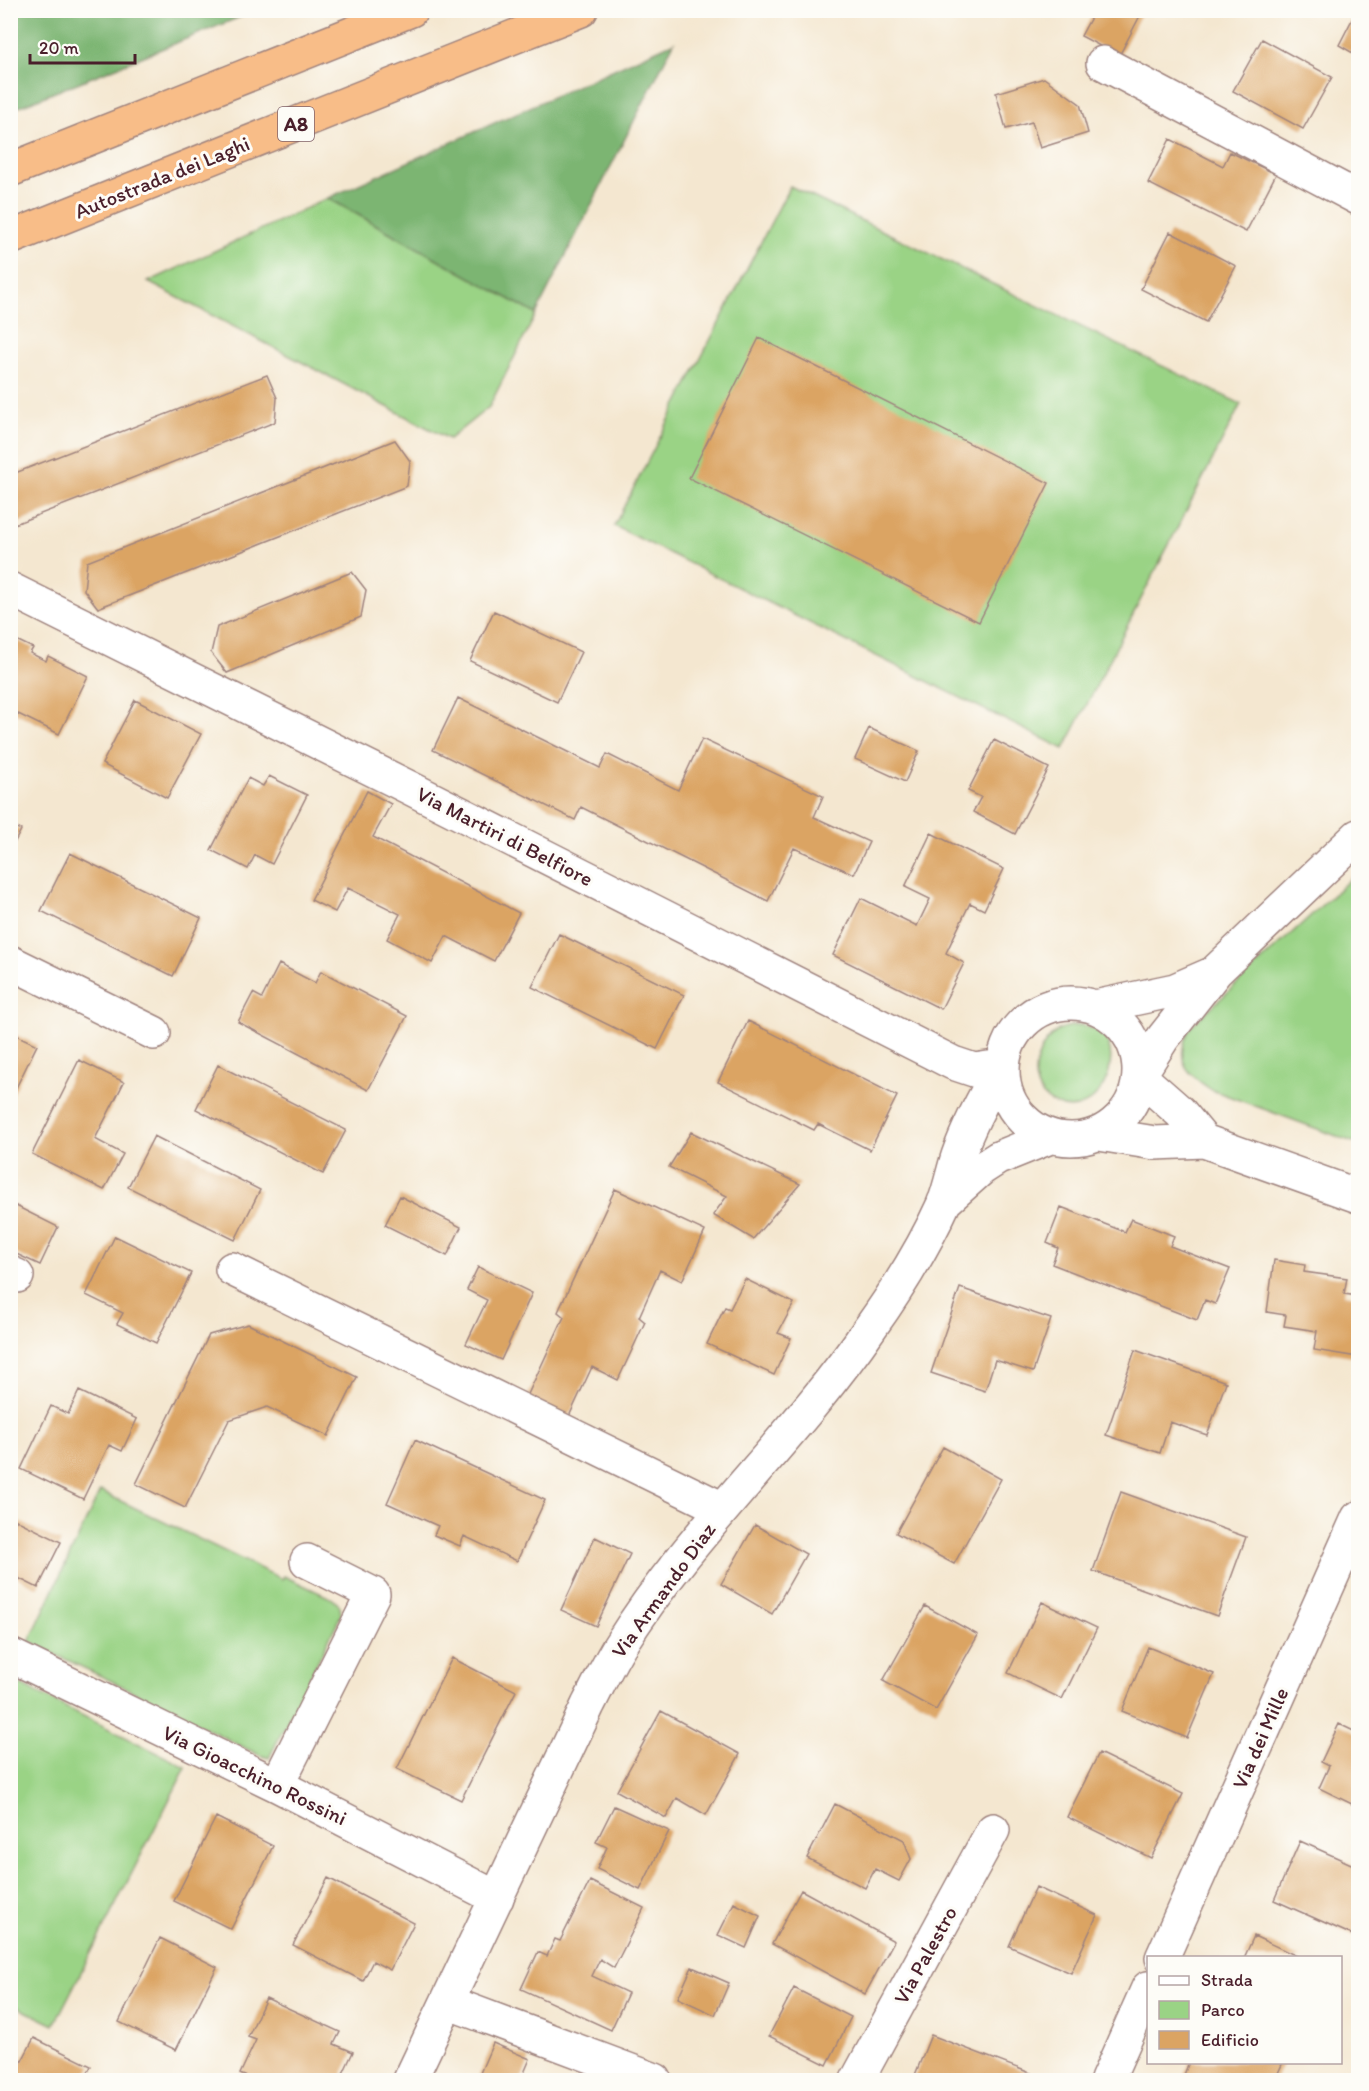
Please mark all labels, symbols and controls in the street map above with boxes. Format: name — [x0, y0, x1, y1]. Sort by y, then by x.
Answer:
scale bar — [30, 27, 135, 65]
text: 20 m — [39, 37, 79, 59]
road number: A8 — [278, 107, 314, 141]
street label: Autostrada dei Laghi — [71, 130, 253, 224]
street label: Via Martiri di Belfiore — [413, 781, 597, 891]
street label: Via Armando Diaz — [606, 1517, 721, 1663]
street label: Via dei Mille — [1227, 1683, 1293, 1793]
street label: Via Gioacchino Rossini — [159, 1720, 351, 1830]
street label: Via Palestro — [888, 1902, 962, 2008]
legend — [1147, 1956, 1342, 2064]
text: Strada — [1201, 1969, 1253, 1991]
text: Parco — [1201, 1999, 1245, 2021]
text: Edificio — [1201, 2029, 1259, 2051]

